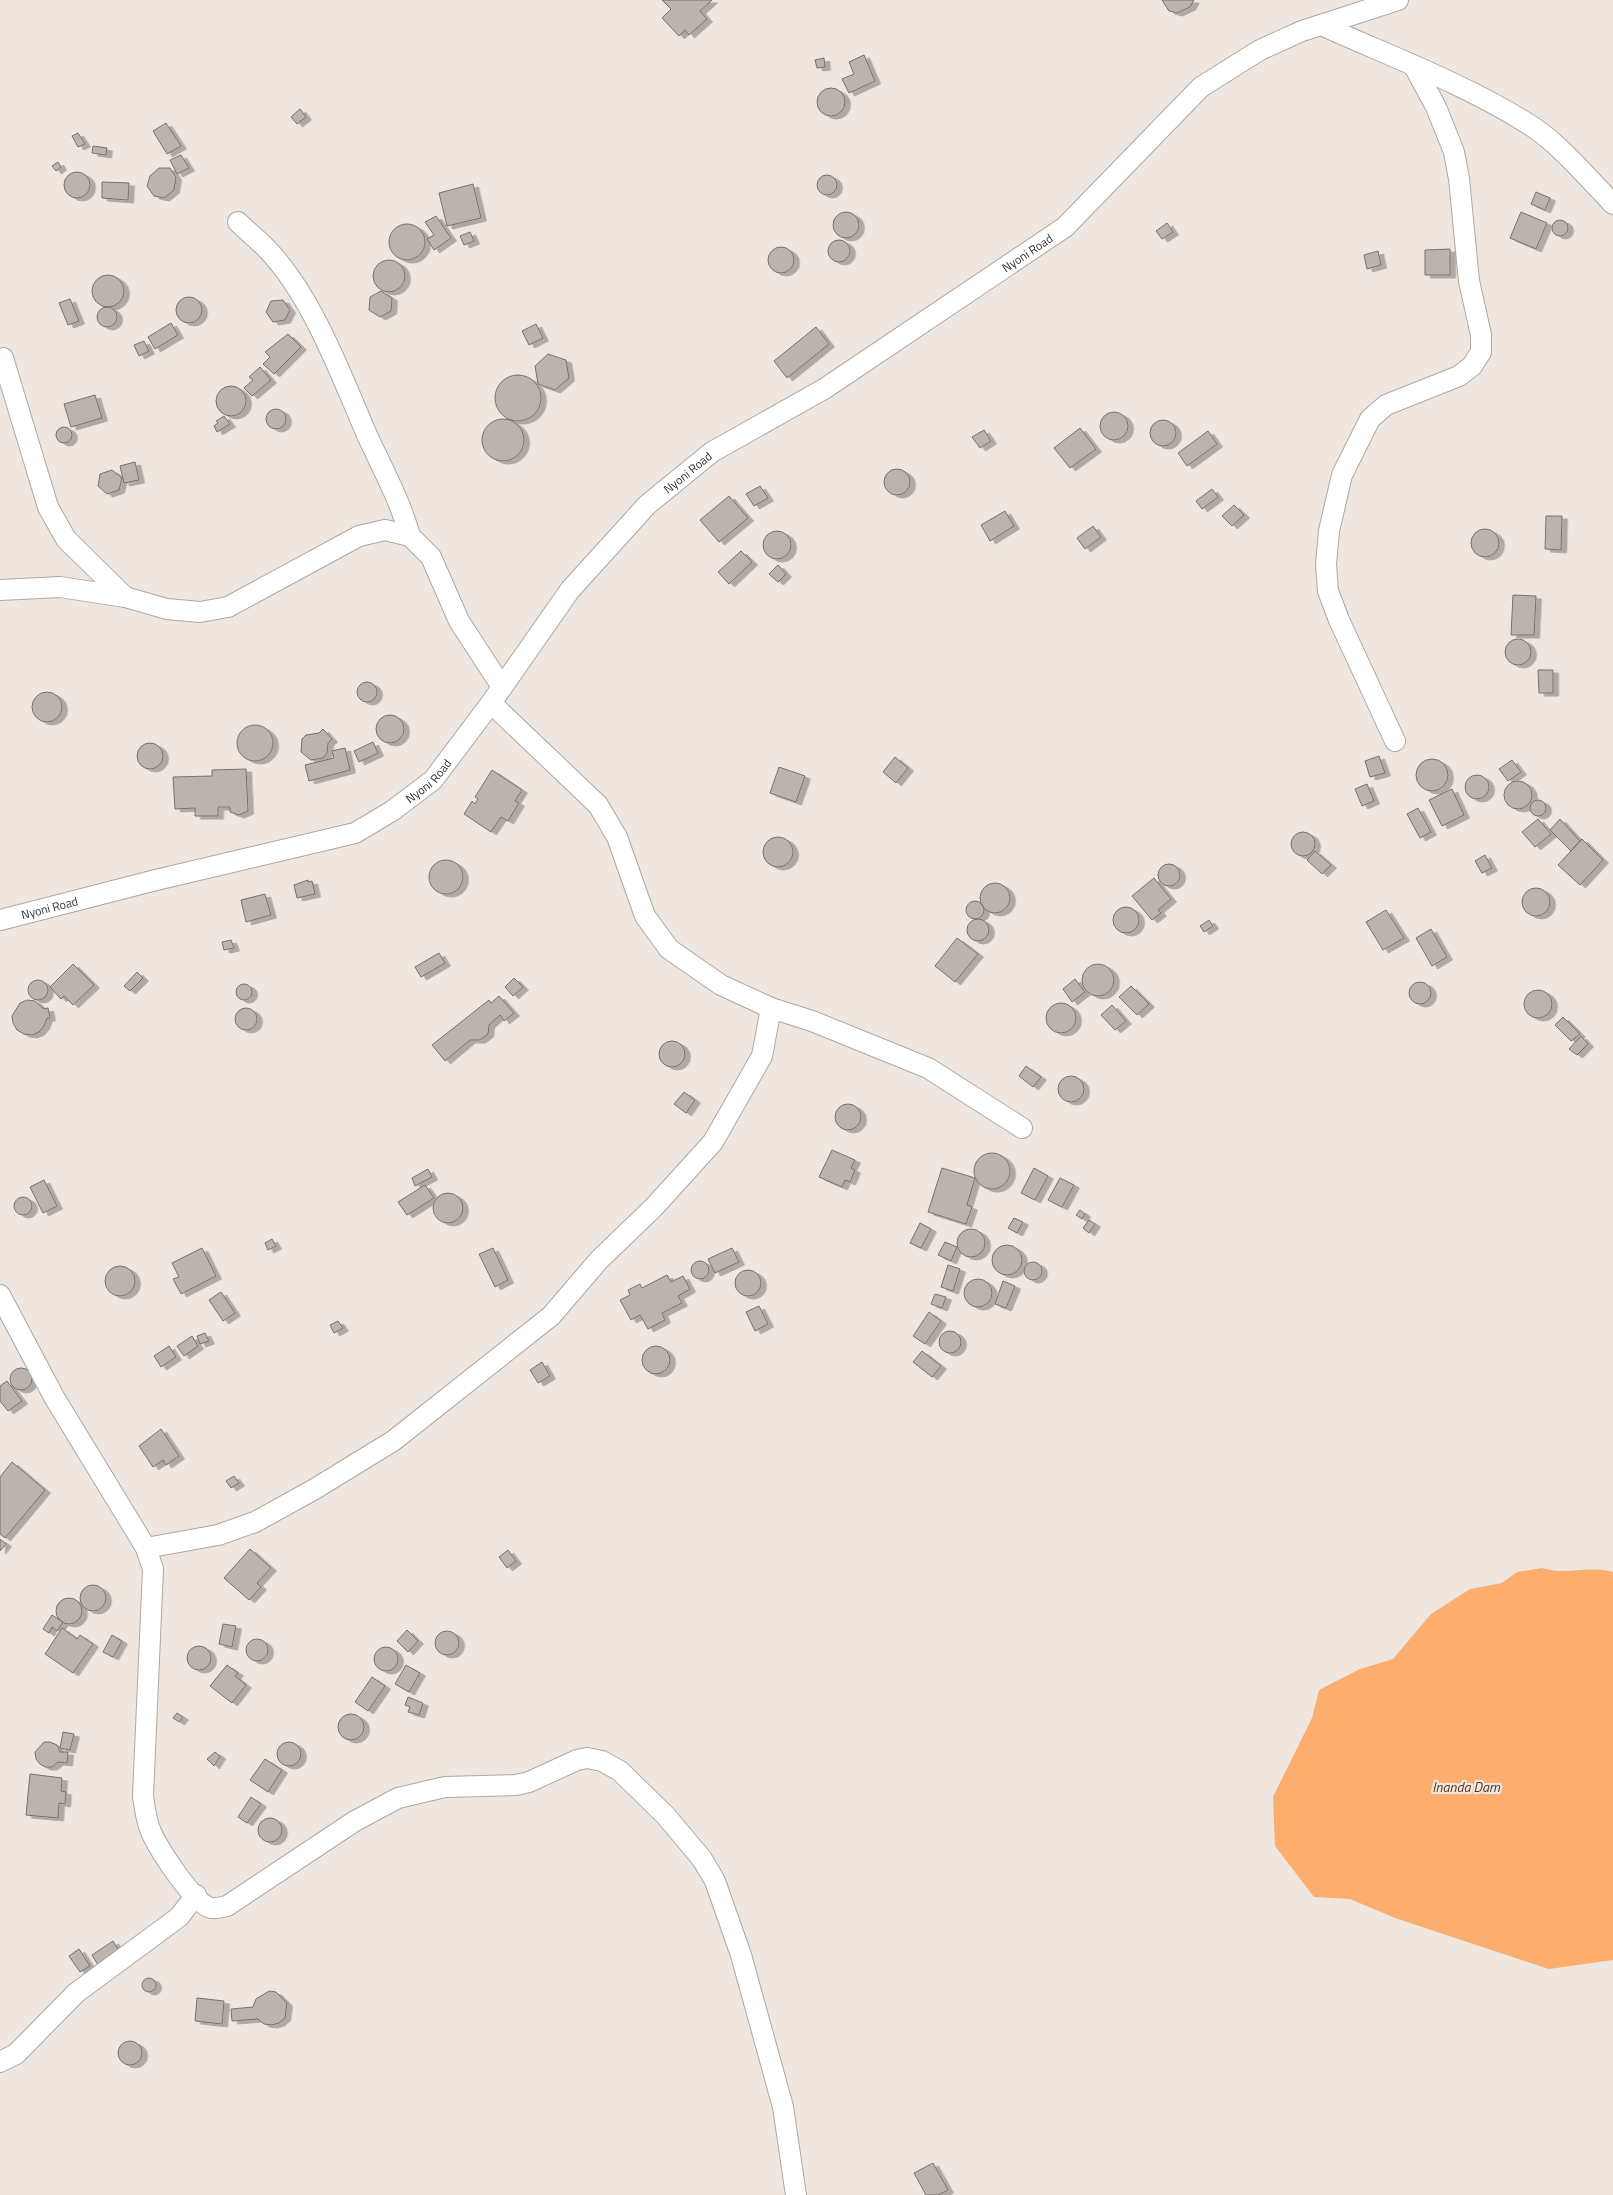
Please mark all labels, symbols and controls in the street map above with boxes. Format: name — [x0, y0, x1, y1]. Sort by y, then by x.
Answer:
street label: Nyoni Road — [998, 228, 1056, 277]
street label: Nyoni Road — [659, 446, 716, 498]
street label: Nyoni Road — [401, 754, 456, 807]
street label: Nyoni Road — [19, 891, 80, 924]
water label: Inanda Dam — [1432, 1776, 1501, 1797]

